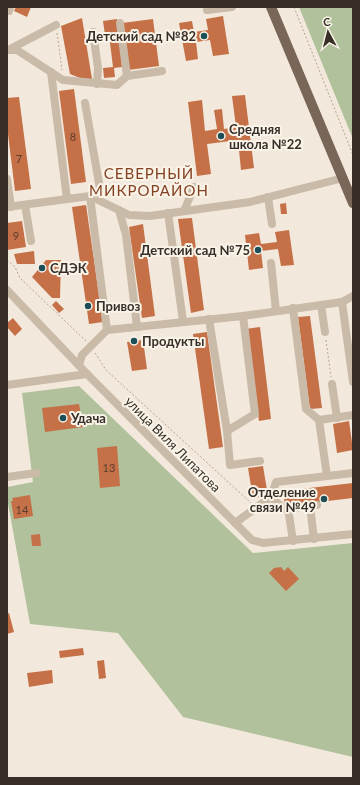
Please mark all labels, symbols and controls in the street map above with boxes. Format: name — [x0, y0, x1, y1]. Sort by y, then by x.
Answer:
north arrow — [308, 12, 348, 52]
text: С — [322, 15, 332, 28]
place label: Детский сад №82 — [86, 28, 196, 44]
marker: Детский сад №82 — [199, 31, 209, 41]
place label: Средняя школа №22 — [229, 121, 302, 152]
house number: 8 — [70, 130, 76, 143]
marker: Средняя школа №22 — [216, 131, 226, 141]
house number: 7 — [16, 152, 22, 165]
district label: СЕВЕРНЫЙ МИКРОРАЙОН — [89, 164, 209, 199]
house number: 9 — [13, 229, 19, 242]
place label: Детский сад №75 — [140, 242, 250, 258]
marker: Детский сад №75 — [253, 245, 263, 255]
place label: СДЭК — [50, 260, 88, 276]
marker: СДЭК — [37, 263, 47, 273]
place label: Привоз — [96, 298, 140, 314]
marker: Привоз — [83, 301, 93, 311]
place label: Продукты — [142, 333, 204, 349]
marker: Продукты — [129, 336, 139, 346]
street label: улица Виля Липатова — [122, 393, 224, 495]
place label: Удача — [70, 410, 106, 426]
marker: Удача — [58, 413, 68, 423]
house number: 13 — [103, 461, 115, 474]
place label: Отделение связи №49 — [248, 484, 316, 515]
marker: Отделение связи №49 — [319, 494, 329, 504]
house number: 14 — [16, 503, 29, 516]

